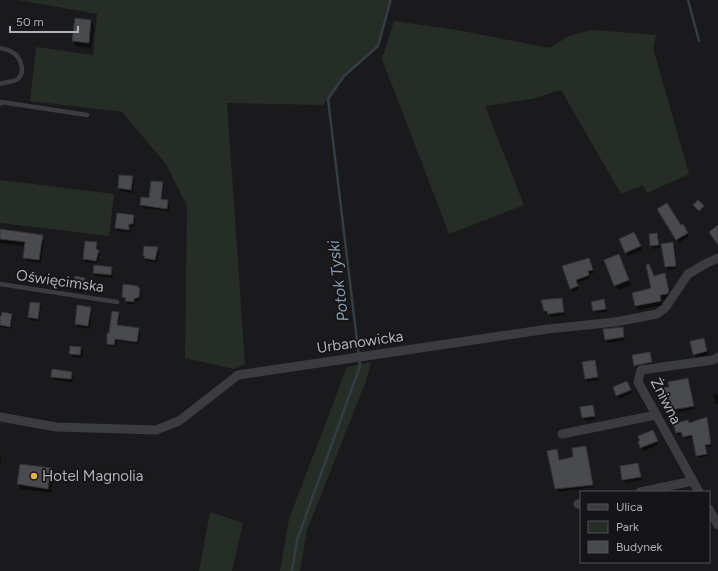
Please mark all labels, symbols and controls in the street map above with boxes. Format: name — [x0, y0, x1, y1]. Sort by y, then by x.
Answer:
scale bar — [10, 8, 78, 34]
text: 50 m — [16, 15, 44, 29]
water label: Potok Tyski — [324, 239, 352, 323]
street label: Oświęcimska — [15, 266, 105, 296]
street label: Urbanowicka — [316, 327, 404, 357]
street label: Żniwna — [647, 375, 685, 427]
place label: Hotel Magnolia — [42, 467, 143, 485]
marker: Hotel Magnolia — [29, 471, 39, 481]
legend — [580, 491, 710, 563]
text: Ulica — [616, 500, 643, 514]
text: Park — [616, 520, 639, 534]
text: Budynek — [616, 540, 663, 554]

